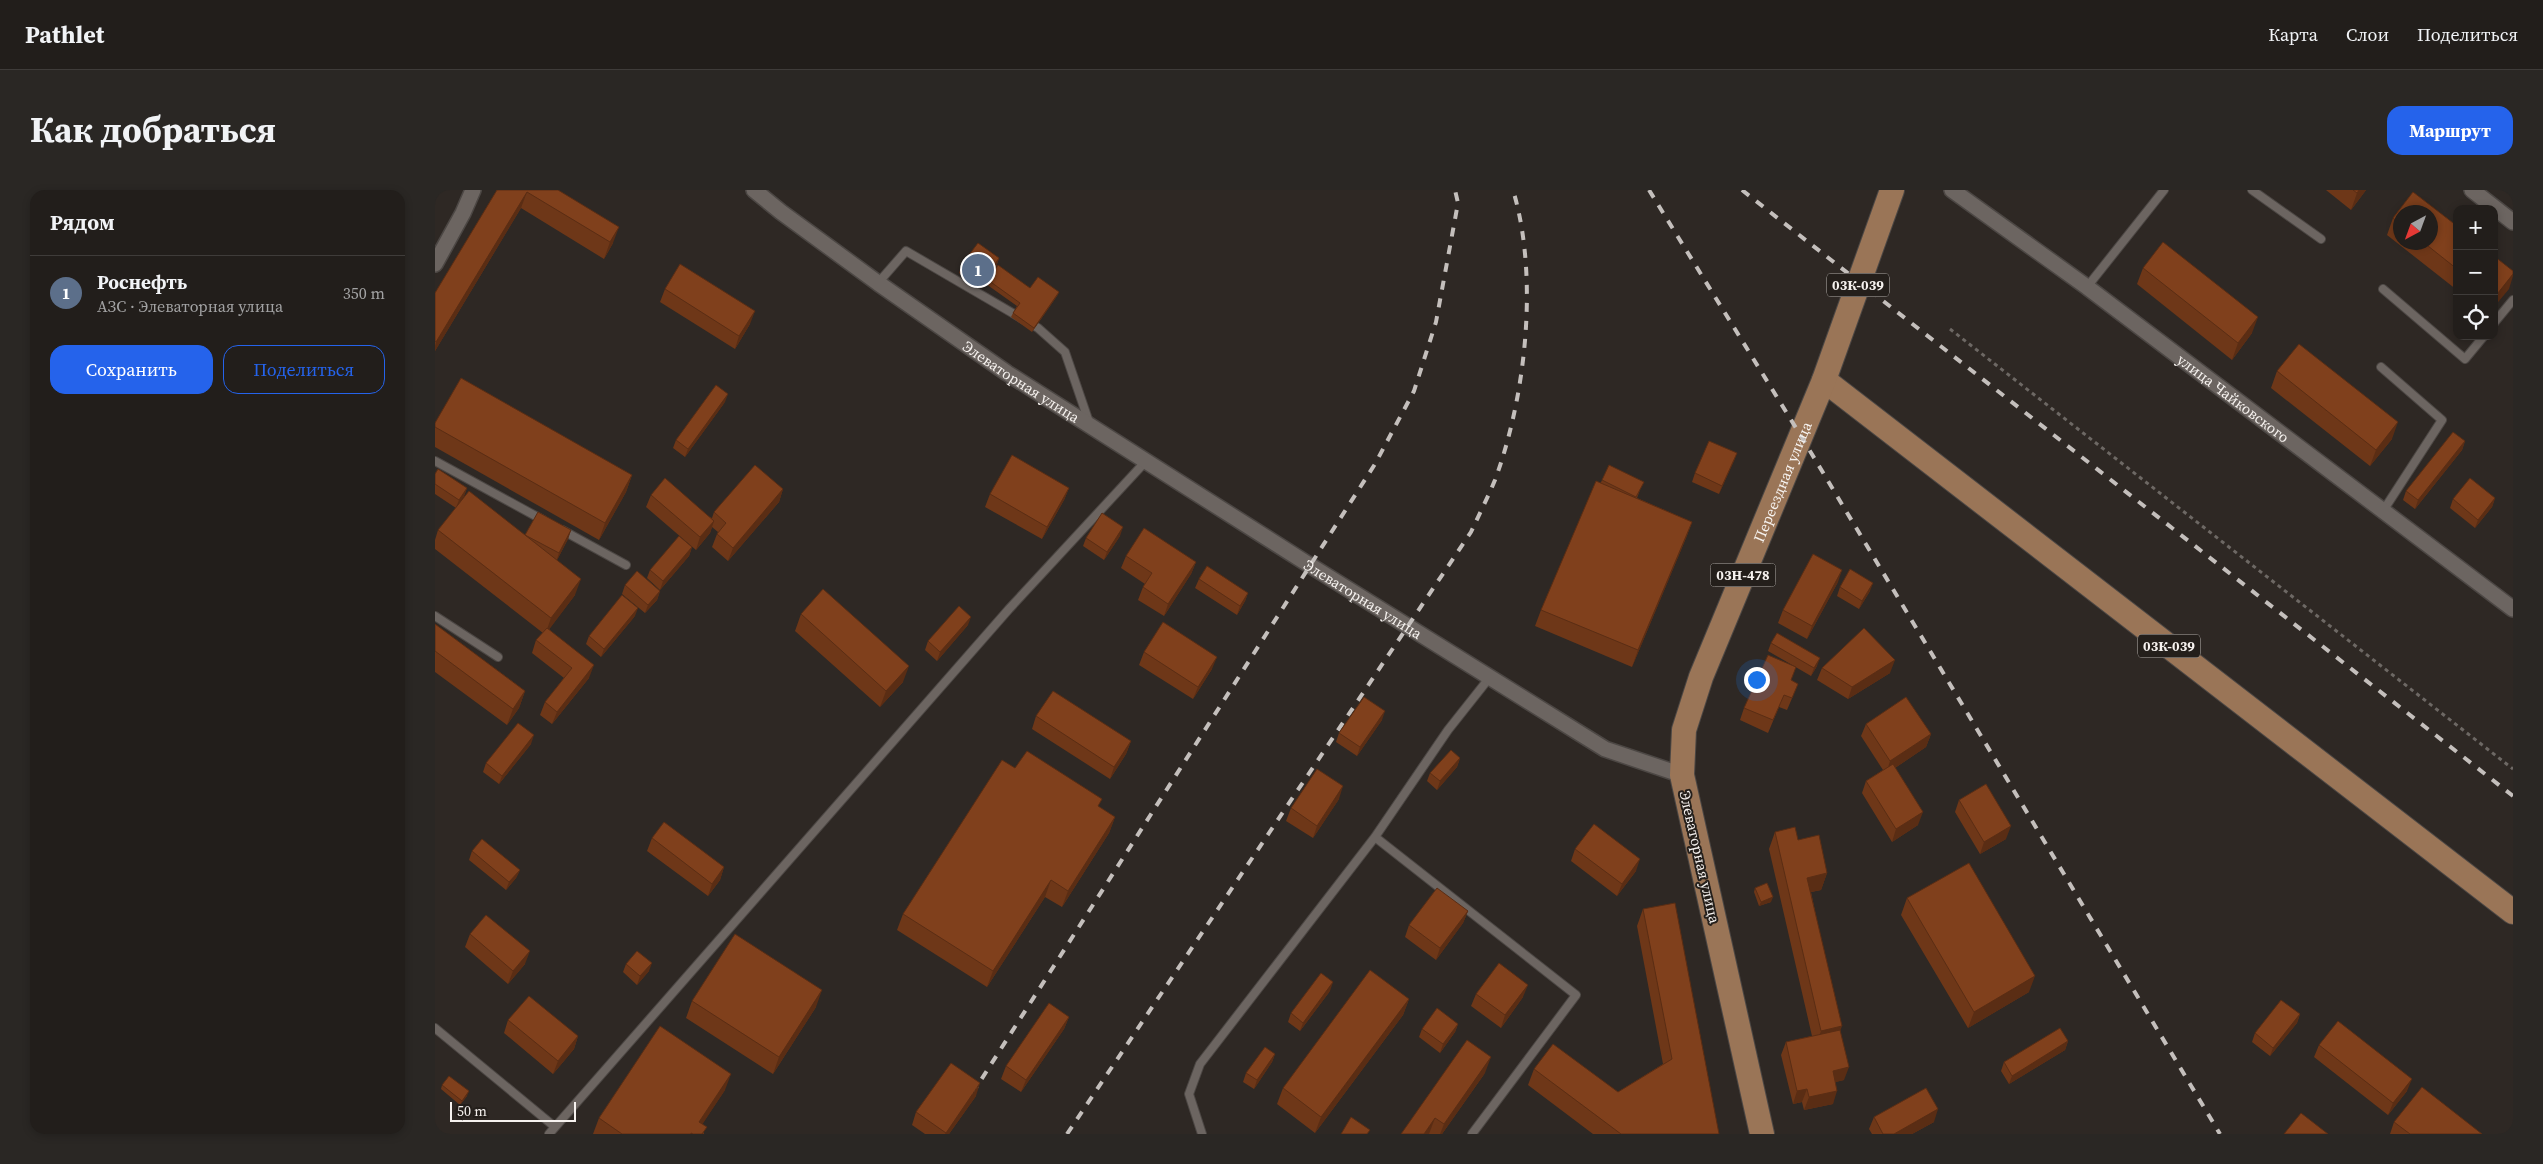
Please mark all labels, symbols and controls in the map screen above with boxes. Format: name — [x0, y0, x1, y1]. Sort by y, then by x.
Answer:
text: Pathlet — [25, 18, 104, 51]
text: Карта — [2268, 22, 2318, 47]
text: Слои — [2346, 22, 2389, 47]
text: Поделиться — [2417, 22, 2518, 47]
text: Как добраться — [30, 106, 276, 154]
button: Маршрут — [2387, 106, 2513, 155]
north arrow — [2393, 205, 2438, 250]
map controls — [2453, 205, 2498, 340]
button: + — [2453, 205, 2498, 250]
text: Рядом — [50, 208, 115, 237]
button: − — [2453, 250, 2498, 295]
pin: 1 — [962, 251, 994, 289]
text: Роснефть — [97, 269, 187, 295]
road number: 03К-039 — [1827, 274, 1889, 296]
text: 1 — [62, 282, 70, 304]
text: 350 m — [343, 282, 385, 304]
text: АЗС · Элеваторная улица — [97, 295, 283, 317]
button: locate — [2453, 295, 2498, 340]
street label: Элеваторная улица — [959, 335, 1084, 427]
button: Сохранить — [50, 345, 213, 394]
button: Поделиться — [223, 345, 385, 394]
street label: улица Чайковского — [2173, 348, 2294, 447]
street label: Переездная улица — [1748, 418, 1816, 545]
street label: Элеваторная улица — [1300, 554, 1427, 643]
road number: 03Н-478 — [1711, 564, 1775, 586]
road number: 03К-039 — [2138, 634, 2200, 658]
your location — [1744, 667, 1770, 693]
street label: Элеваторная улица — [1675, 789, 1726, 926]
scale bar — [450, 1099, 576, 1122]
text: 50 m — [457, 1101, 487, 1121]

